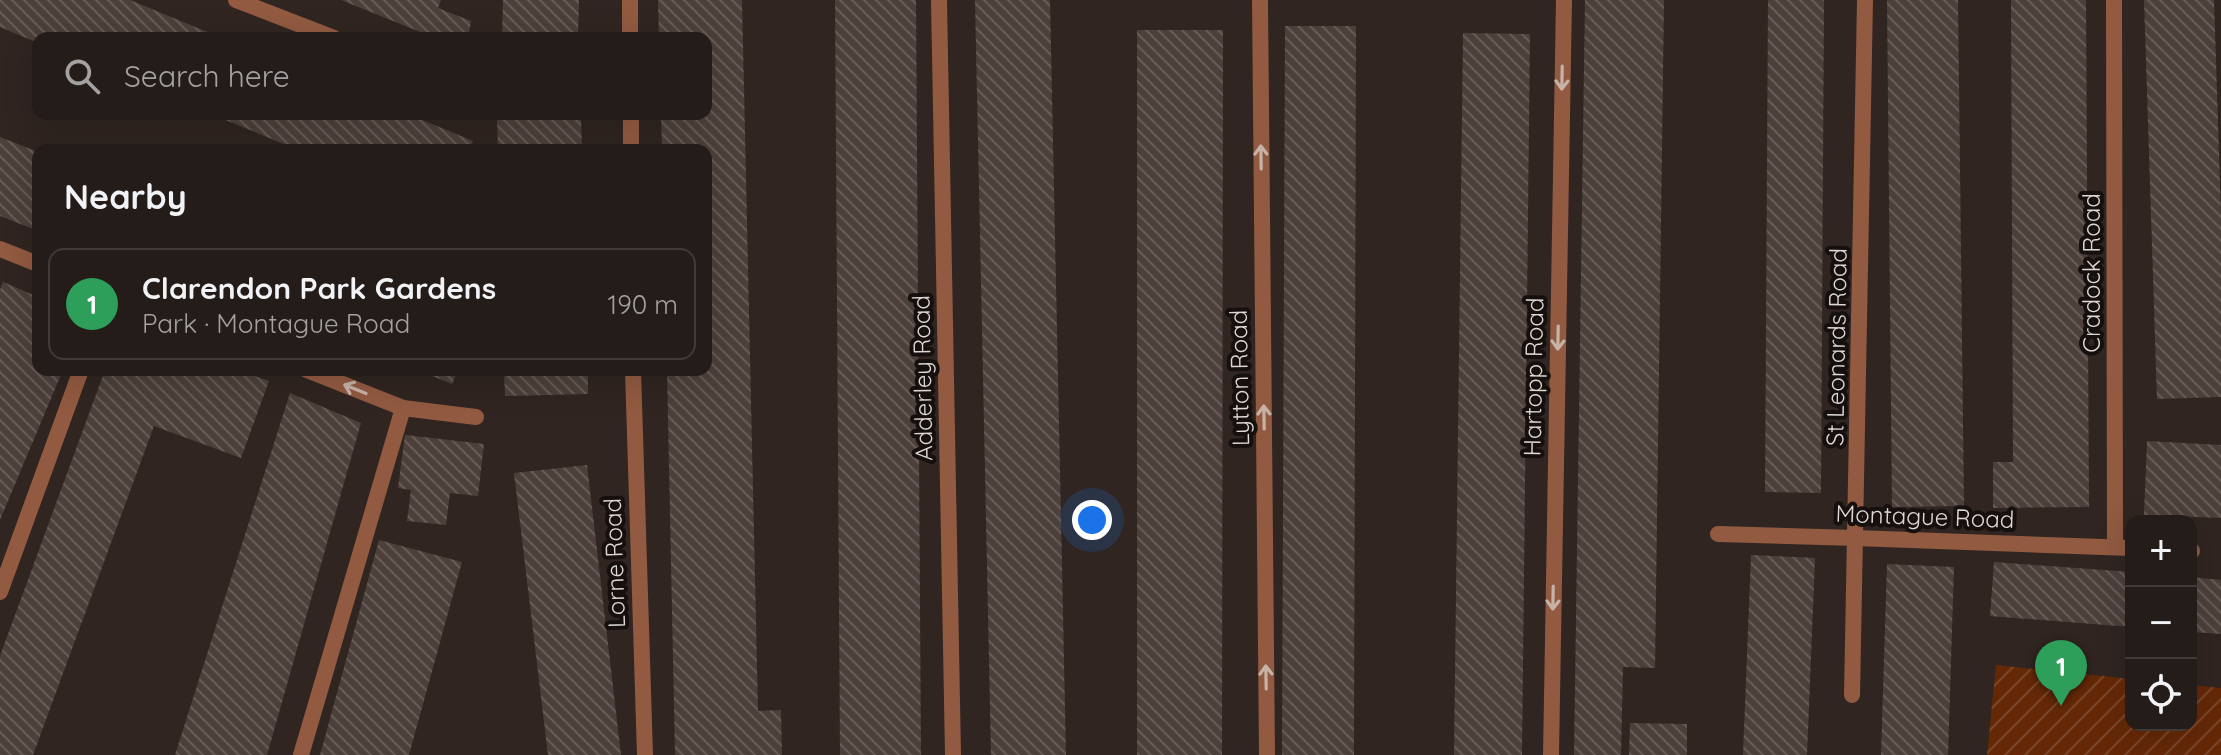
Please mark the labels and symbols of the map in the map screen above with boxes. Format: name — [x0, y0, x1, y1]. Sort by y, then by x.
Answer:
one-way arrow — [1554, 64, 1570, 91]
one-way arrow — [1253, 144, 1269, 171]
street label: Cradock Road — [2076, 193, 2106, 353]
street label: St Leonards Road — [1819, 248, 1853, 446]
street label: Adderley Road — [906, 295, 938, 461]
street label: Hartopp Road — [1517, 297, 1549, 457]
street label: Lytton Road — [1223, 309, 1255, 447]
one-way arrow — [1550, 324, 1566, 351]
one-way arrow — [343, 381, 368, 395]
one-way arrow — [1256, 404, 1272, 431]
street label: Lorne Road — [597, 497, 631, 629]
street label: Montague Road — [1835, 498, 2015, 534]
your location — [1072, 500, 1112, 540]
one-way arrow — [1546, 584, 1561, 611]
pin: 1 — [2035, 640, 2087, 706]
one-way arrow — [1259, 664, 1274, 691]

